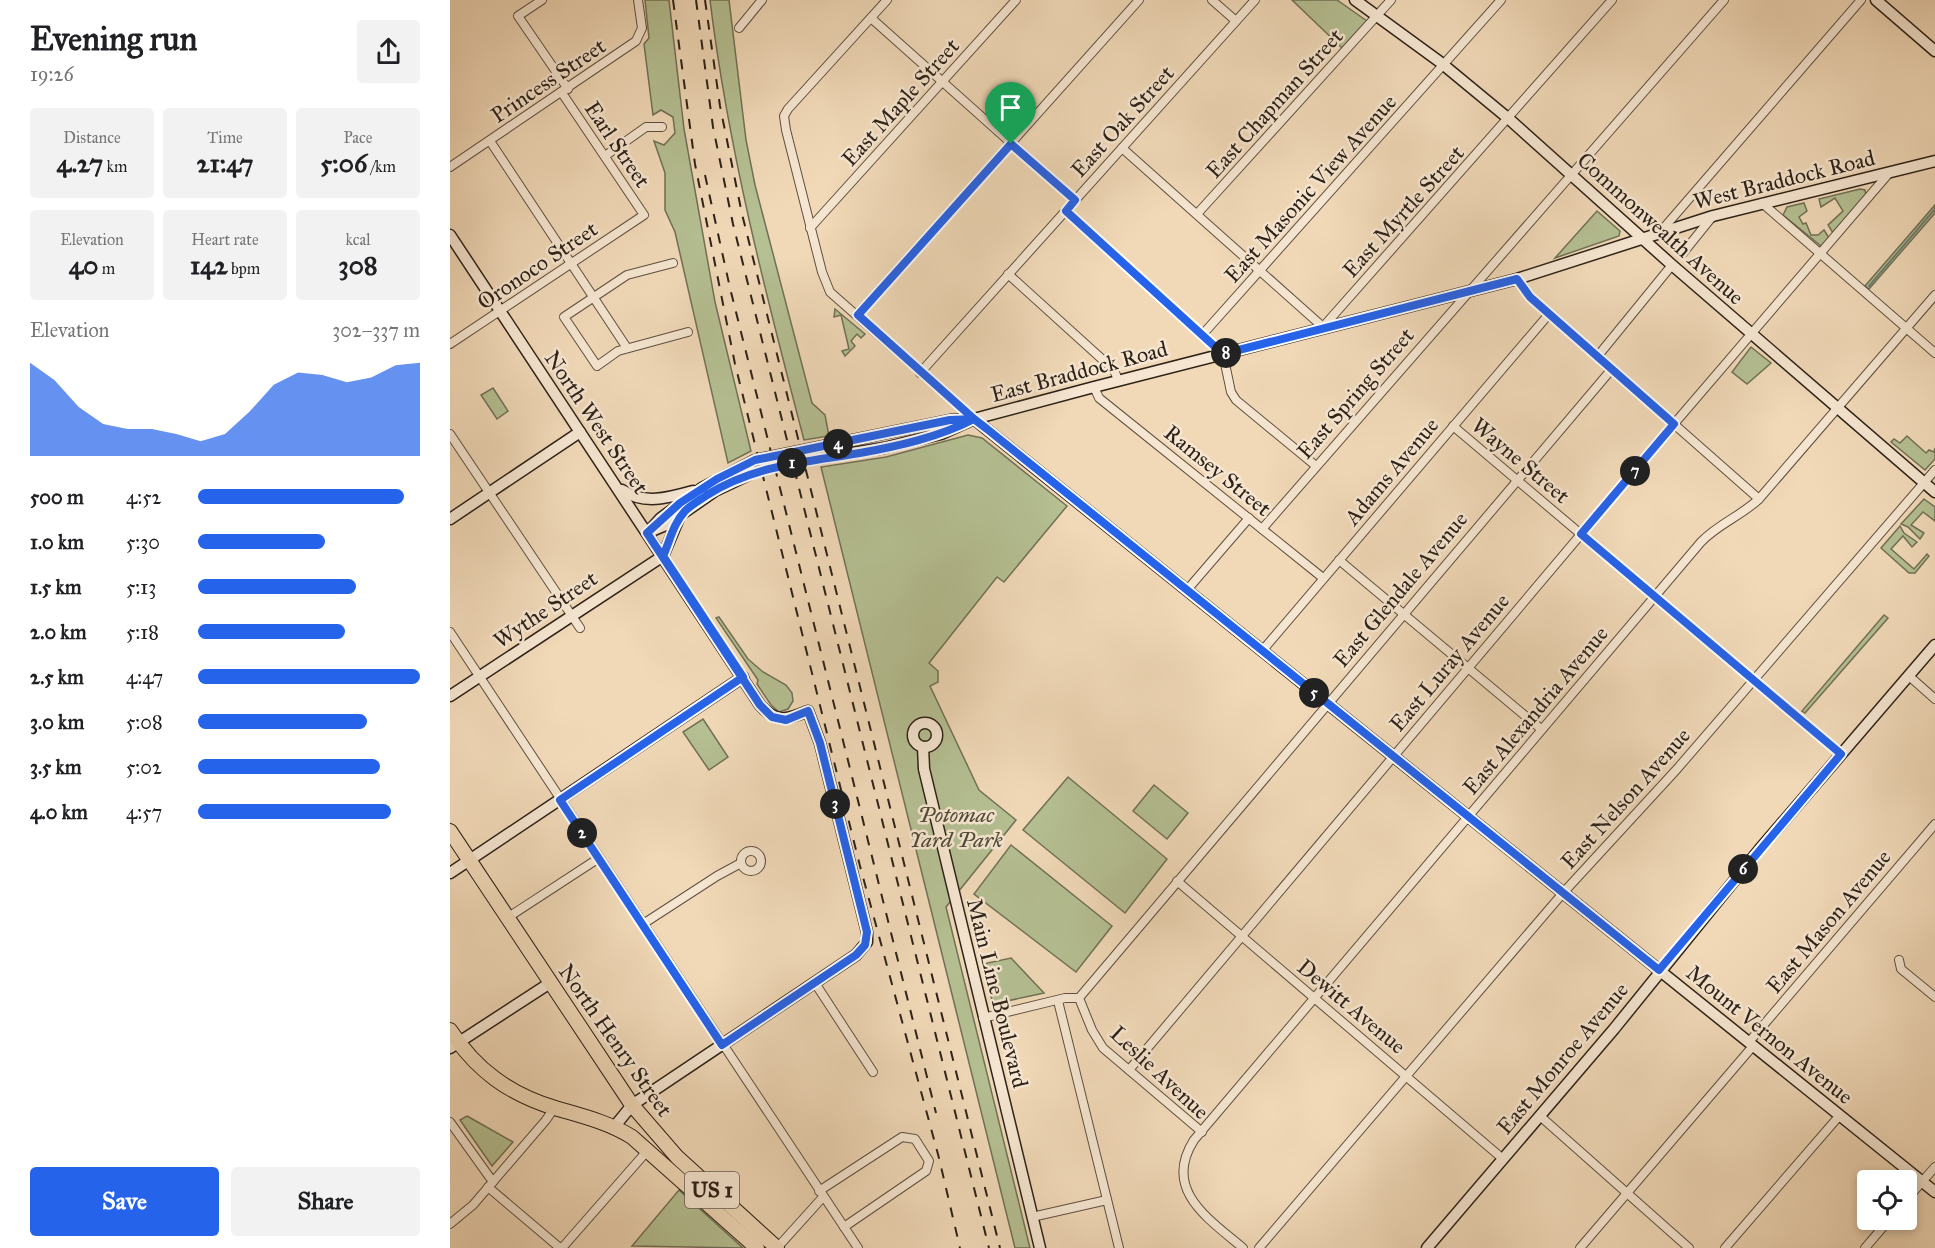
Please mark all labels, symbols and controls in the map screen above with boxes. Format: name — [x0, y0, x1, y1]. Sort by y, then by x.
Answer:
text: Evening run — [30, 19, 197, 59]
button: share — [357, 20, 420, 83]
street label: East Chapman Street — [1200, 23, 1349, 184]
street label: Princess Street — [486, 32, 611, 129]
street label: East Maple Street — [836, 33, 965, 172]
street label: East Oak Street — [1065, 60, 1180, 183]
text: 19:26 — [30, 62, 74, 86]
pin — [985, 82, 1036, 144]
street label: East Masonic View Avenue — [1219, 89, 1402, 288]
icon: arrive — [994, 91, 1027, 124]
street label: Earl Street — [579, 96, 656, 193]
text: Distance — [63, 128, 121, 147]
text: Time — [207, 128, 243, 147]
text: Pace — [343, 128, 373, 147]
street label: East Myrtle Street — [1337, 140, 1470, 283]
street label: West Braddock Road — [1691, 144, 1878, 215]
street label: Commonwealth Avenue — [1572, 146, 1750, 310]
text: 4.27 — [57, 147, 103, 179]
text: 21:47 — [197, 147, 253, 179]
text: 5:06 — [320, 147, 367, 179]
text: km — [103, 157, 127, 176]
text: /km — [367, 157, 396, 176]
street label: Oronoco Street — [472, 215, 603, 316]
text: Elevation — [60, 230, 124, 249]
text: Heart rate — [191, 230, 259, 249]
text: kcal — [345, 230, 371, 249]
text: 40 — [69, 249, 98, 281]
text: 142 — [190, 249, 227, 281]
text: 308 — [338, 249, 378, 281]
text: m — [98, 259, 115, 278]
text: bpm — [227, 259, 260, 278]
text: Elevation — [30, 318, 109, 342]
text: 302–337 m — [332, 318, 420, 342]
street label: East Spring Street — [1291, 322, 1420, 464]
street label: East Braddock Road — [988, 335, 1171, 408]
pin: 8 — [1211, 338, 1241, 368]
text: 8 — [1222, 343, 1230, 362]
street label: North West Street — [539, 346, 655, 499]
street label: Adams Avenue — [1338, 412, 1444, 531]
street label: Wayne Street — [1466, 412, 1575, 509]
street label: Ramsey Street — [1159, 419, 1277, 522]
pin: 4 — [823, 429, 853, 459]
text: 4 — [834, 434, 842, 453]
pin: 1 — [777, 448, 807, 478]
text: 1 — [789, 453, 795, 472]
pin: 7 — [1620, 456, 1650, 486]
text: 7 — [1631, 461, 1639, 480]
text: 500 m — [30, 485, 84, 509]
text: 4:52 — [126, 485, 161, 509]
street label: East Glendale Avenue — [1327, 506, 1473, 673]
text: 1.0 km — [30, 530, 84, 554]
text: 5:30 — [126, 530, 160, 554]
street label: Wythe Street — [488, 565, 603, 654]
text: 1.5 km — [30, 575, 81, 599]
text: 5:13 — [126, 575, 156, 599]
street label: East Luray Avenue — [1384, 588, 1515, 737]
text: 2.0 km — [30, 620, 86, 644]
text: 5:18 — [126, 620, 159, 644]
street label: East Alexandria Avenue — [1457, 621, 1614, 800]
text: 2.5 km — [30, 665, 84, 689]
text: 4:47 — [126, 665, 163, 689]
pin: 5 — [1299, 678, 1329, 708]
text: 5 — [1310, 683, 1318, 702]
text: 3.0 km — [30, 710, 84, 734]
text: 5:08 — [126, 710, 163, 734]
street label: East Nelson Avenue — [1555, 722, 1696, 875]
text: 3.5 km — [30, 755, 82, 779]
text: 5:02 — [126, 755, 162, 779]
pin: 3 — [820, 789, 850, 819]
text: 3 — [832, 794, 838, 813]
text: 4.0 km — [30, 800, 88, 824]
text: 4:57 — [126, 800, 162, 824]
park label: Potomac Yard Park — [909, 801, 1003, 853]
pin: 2 — [567, 818, 597, 848]
text: 2 — [578, 823, 586, 842]
street label: East Mason Avenue — [1760, 844, 1896, 999]
pin: 6 — [1728, 854, 1758, 884]
text: 6 — [1739, 859, 1747, 878]
street label: Main Line Boulevard — [961, 896, 1034, 1091]
street label: Dewitt Avenue — [1292, 953, 1411, 1060]
street label: North Henry Street — [553, 959, 678, 1122]
street label: Mount Vernon Avenue — [1681, 959, 1859, 1110]
street label: East Monroe Avenue — [1491, 977, 1634, 1140]
street label: Leslie Avenue — [1105, 1020, 1215, 1125]
button: Save — [30, 1167, 219, 1236]
button: Share — [231, 1167, 420, 1236]
map controls — [1857, 1170, 1917, 1230]
button: locate — [1857, 1170, 1917, 1230]
road number: US 1 — [685, 1172, 739, 1208]

